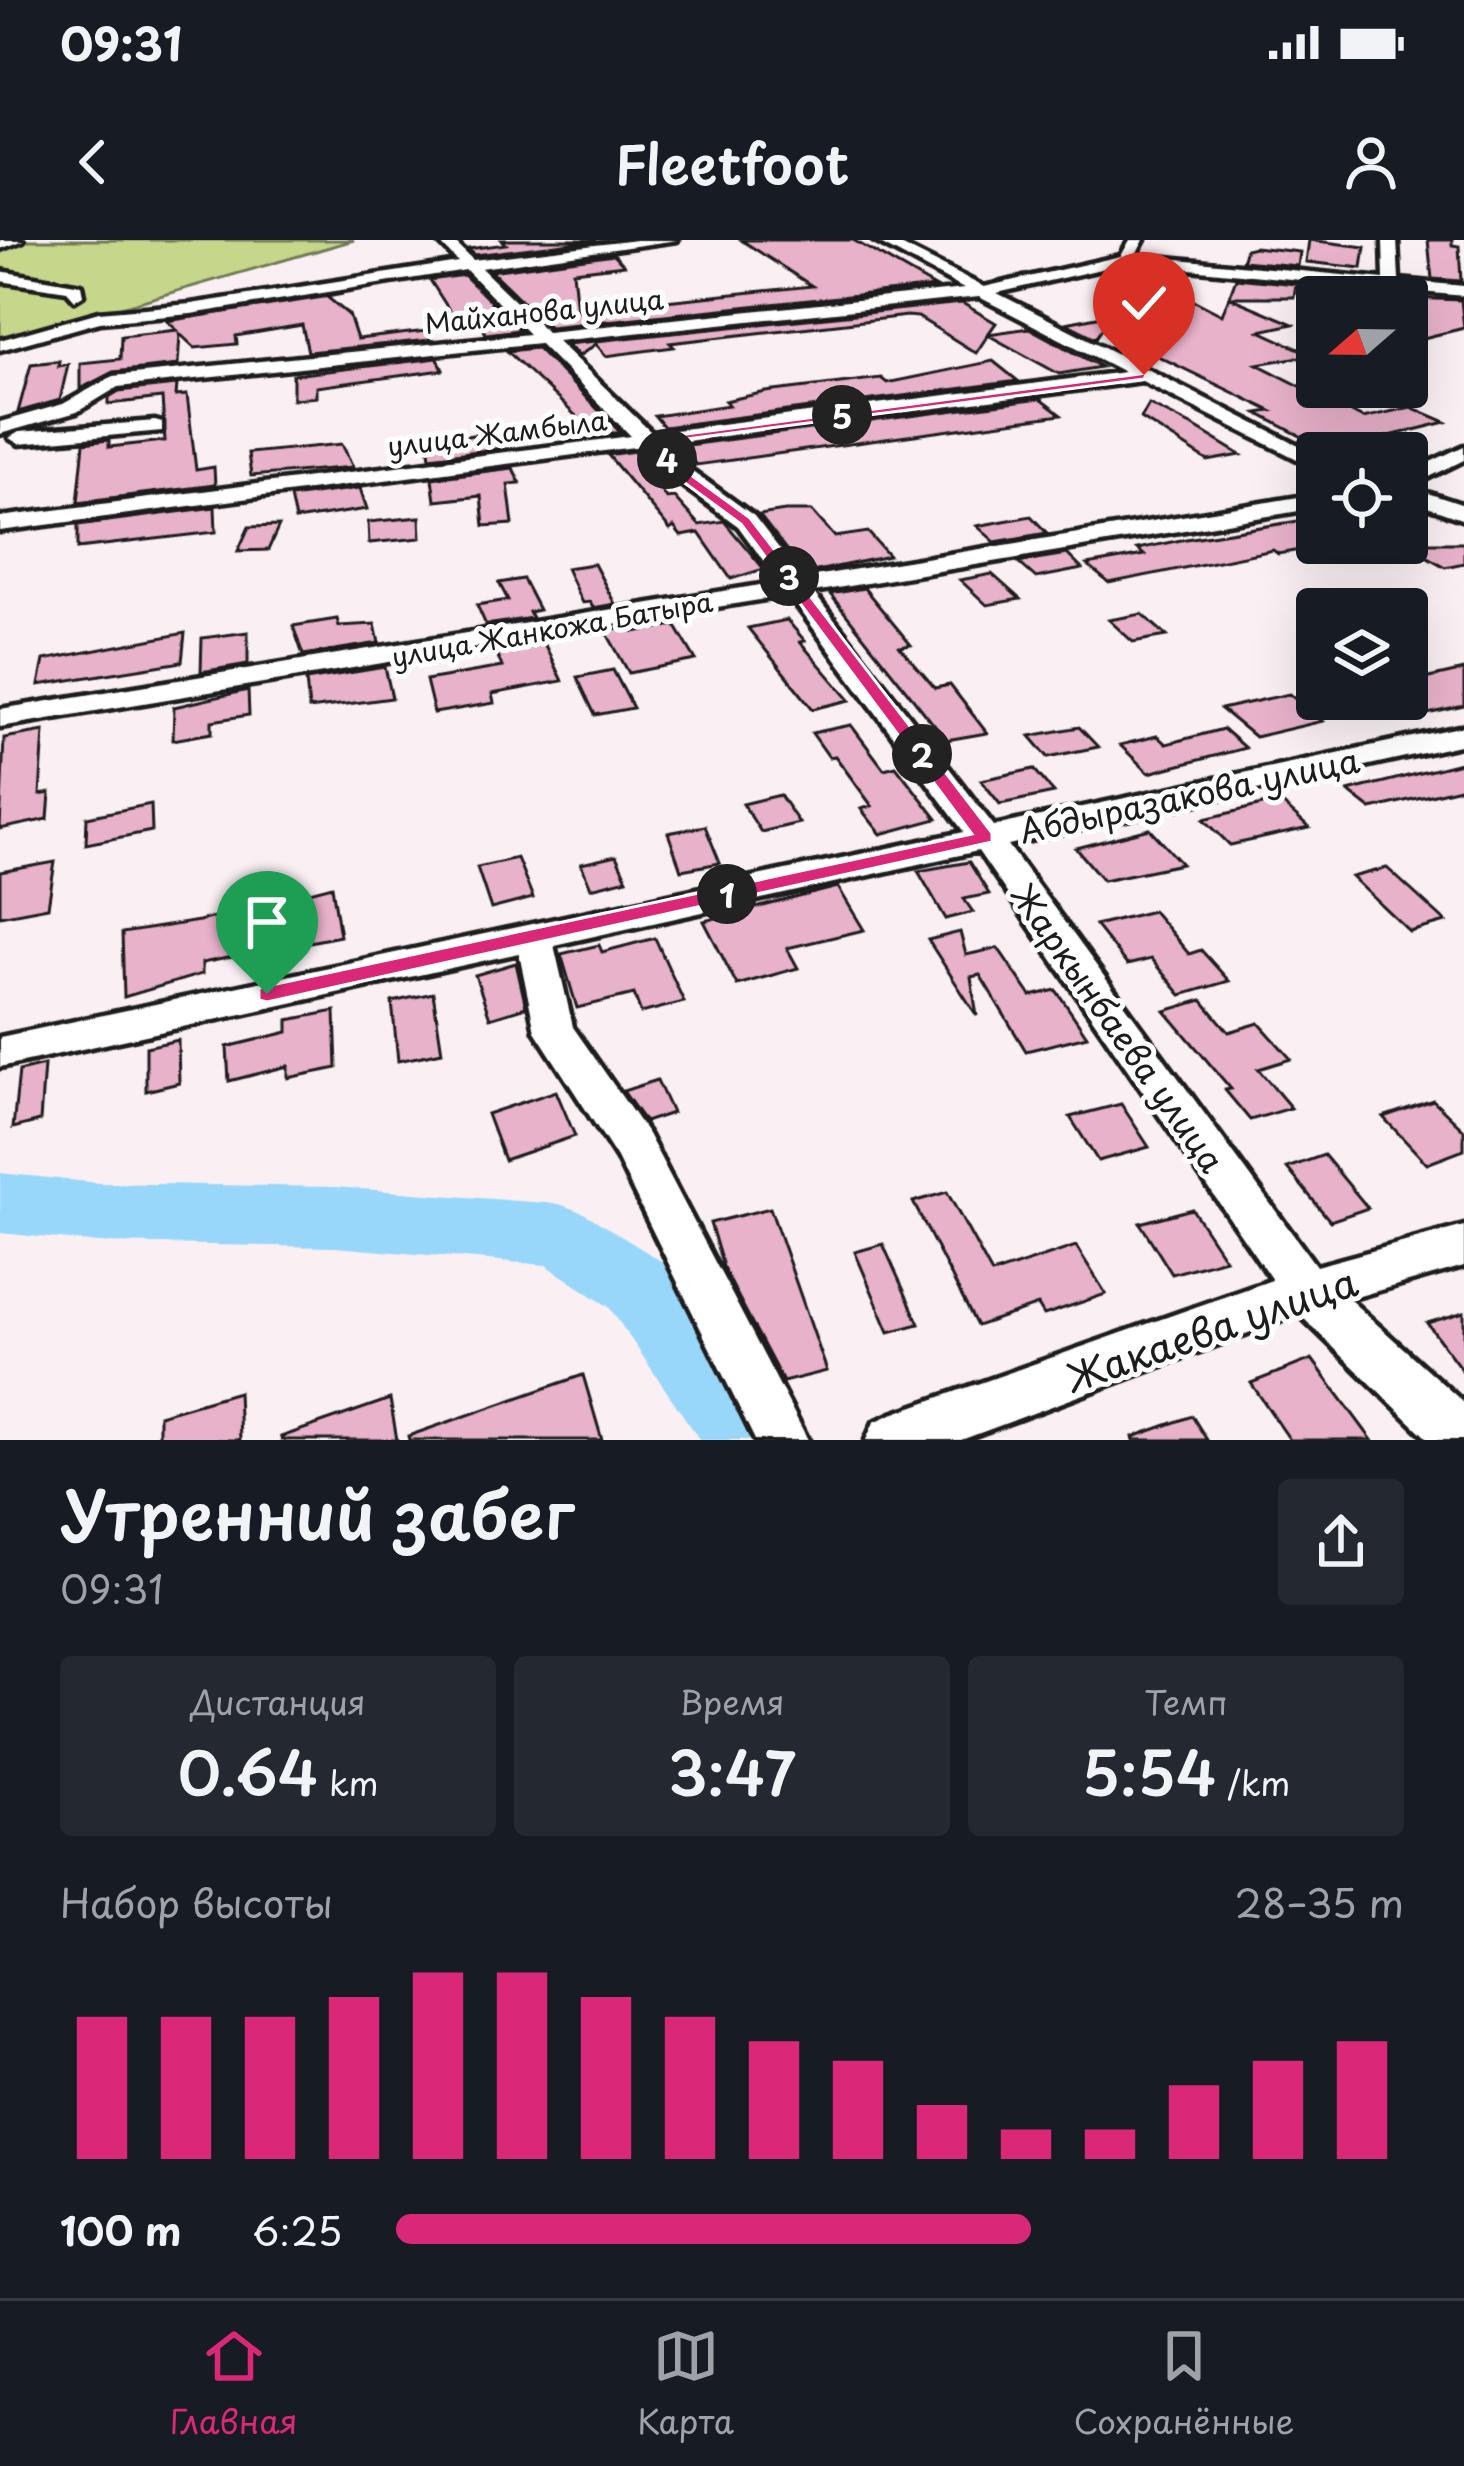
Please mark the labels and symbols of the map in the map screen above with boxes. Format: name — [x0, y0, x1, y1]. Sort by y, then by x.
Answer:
pin — [1093, 252, 1195, 375]
north arrow — [1296, 276, 1428, 408]
street label: Майханова улица — [423, 277, 665, 343]
pin: 5 — [812, 385, 872, 445]
street label: улица Жамбыла — [385, 398, 609, 466]
pin: 4 — [637, 429, 697, 489]
pin: 3 — [759, 546, 819, 606]
street label: улица Жанкожа Батыра — [388, 580, 716, 676]
pin: 2 — [892, 724, 952, 784]
street label: Абдыразакова улица — [1014, 734, 1364, 854]
pin: 1 — [697, 864, 757, 924]
pin — [216, 871, 318, 994]
street label: Жаркынбаева улица — [1000, 872, 1238, 1182]
street label: Жакаева улица — [1057, 1250, 1365, 1406]

